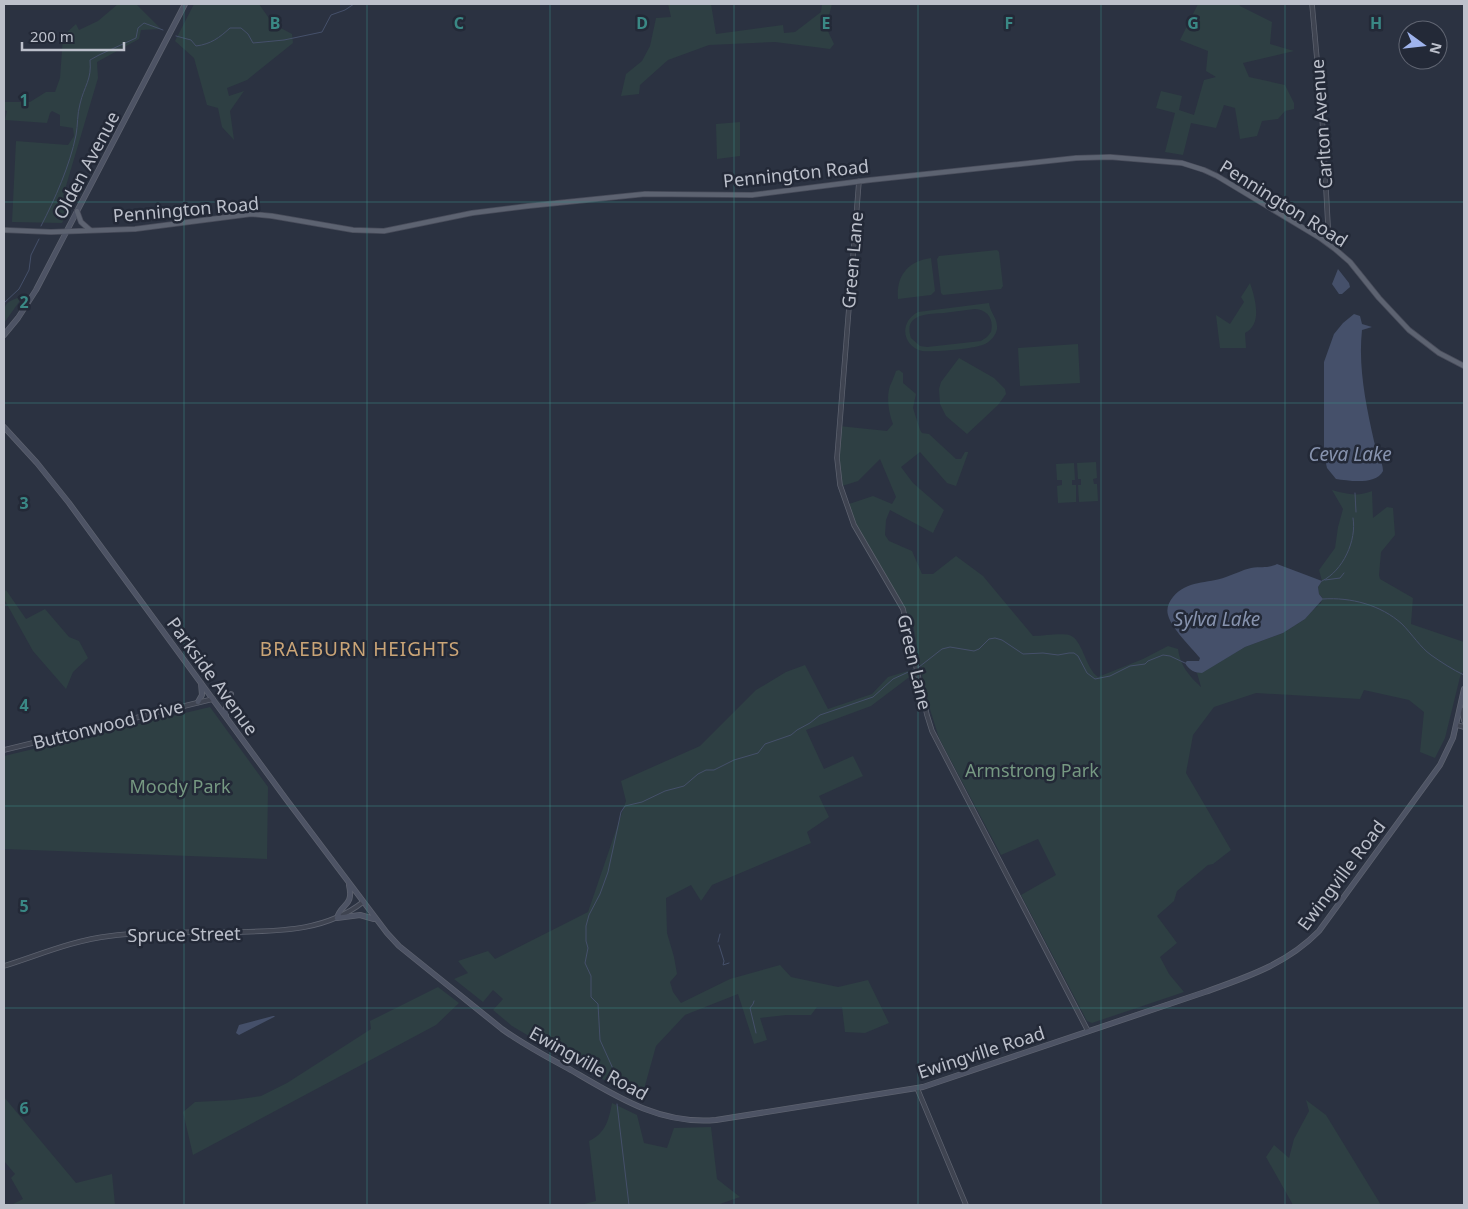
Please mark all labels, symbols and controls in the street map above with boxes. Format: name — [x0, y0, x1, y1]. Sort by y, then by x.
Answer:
text: B — [270, 12, 280, 34]
text: C — [454, 12, 464, 34]
text: D — [636, 12, 648, 34]
text: E — [822, 12, 831, 34]
text: F — [1005, 12, 1013, 34]
text: G — [1187, 12, 1199, 34]
text: H — [1370, 12, 1382, 34]
scale bar — [22, 20, 125, 52]
north arrow — [1398, 20, 1448, 70]
text: 200 m — [30, 26, 74, 46]
text: N — [1425, 41, 1447, 56]
street label: Carlton Avenue — [1304, 58, 1338, 190]
text: 1 — [19, 89, 29, 111]
street label: Olden Avenue — [47, 107, 125, 223]
street label: Pennington Road — [722, 153, 870, 193]
street label: Pennington Road — [1215, 154, 1353, 252]
street label: Pennington Road — [112, 191, 260, 227]
street label: Green Lane — [836, 211, 868, 309]
text: 2 — [19, 291, 29, 313]
water label: Ceva Lake — [1308, 441, 1392, 467]
text: 3 — [19, 492, 29, 514]
water label: Sylva Lake — [1174, 606, 1260, 632]
street label: Parkside Avenue — [162, 612, 264, 740]
street label: Green Lane — [892, 612, 938, 712]
district label: BRAEBURN HEIGHTS — [260, 636, 460, 662]
text: 4 — [19, 694, 29, 716]
street label: Buttonwood Drive — [30, 694, 186, 754]
park label: Armstrong Park — [965, 758, 1099, 782]
park label: Moody Park — [129, 774, 231, 798]
street label: Ewingville Road — [1292, 815, 1390, 935]
text: 5 — [19, 895, 29, 917]
street label: Spruce Street — [127, 921, 241, 947]
street label: Ewingville Road — [525, 1020, 653, 1106]
street label: Ewingville Road — [914, 1020, 1048, 1084]
text: 6 — [19, 1097, 29, 1119]

